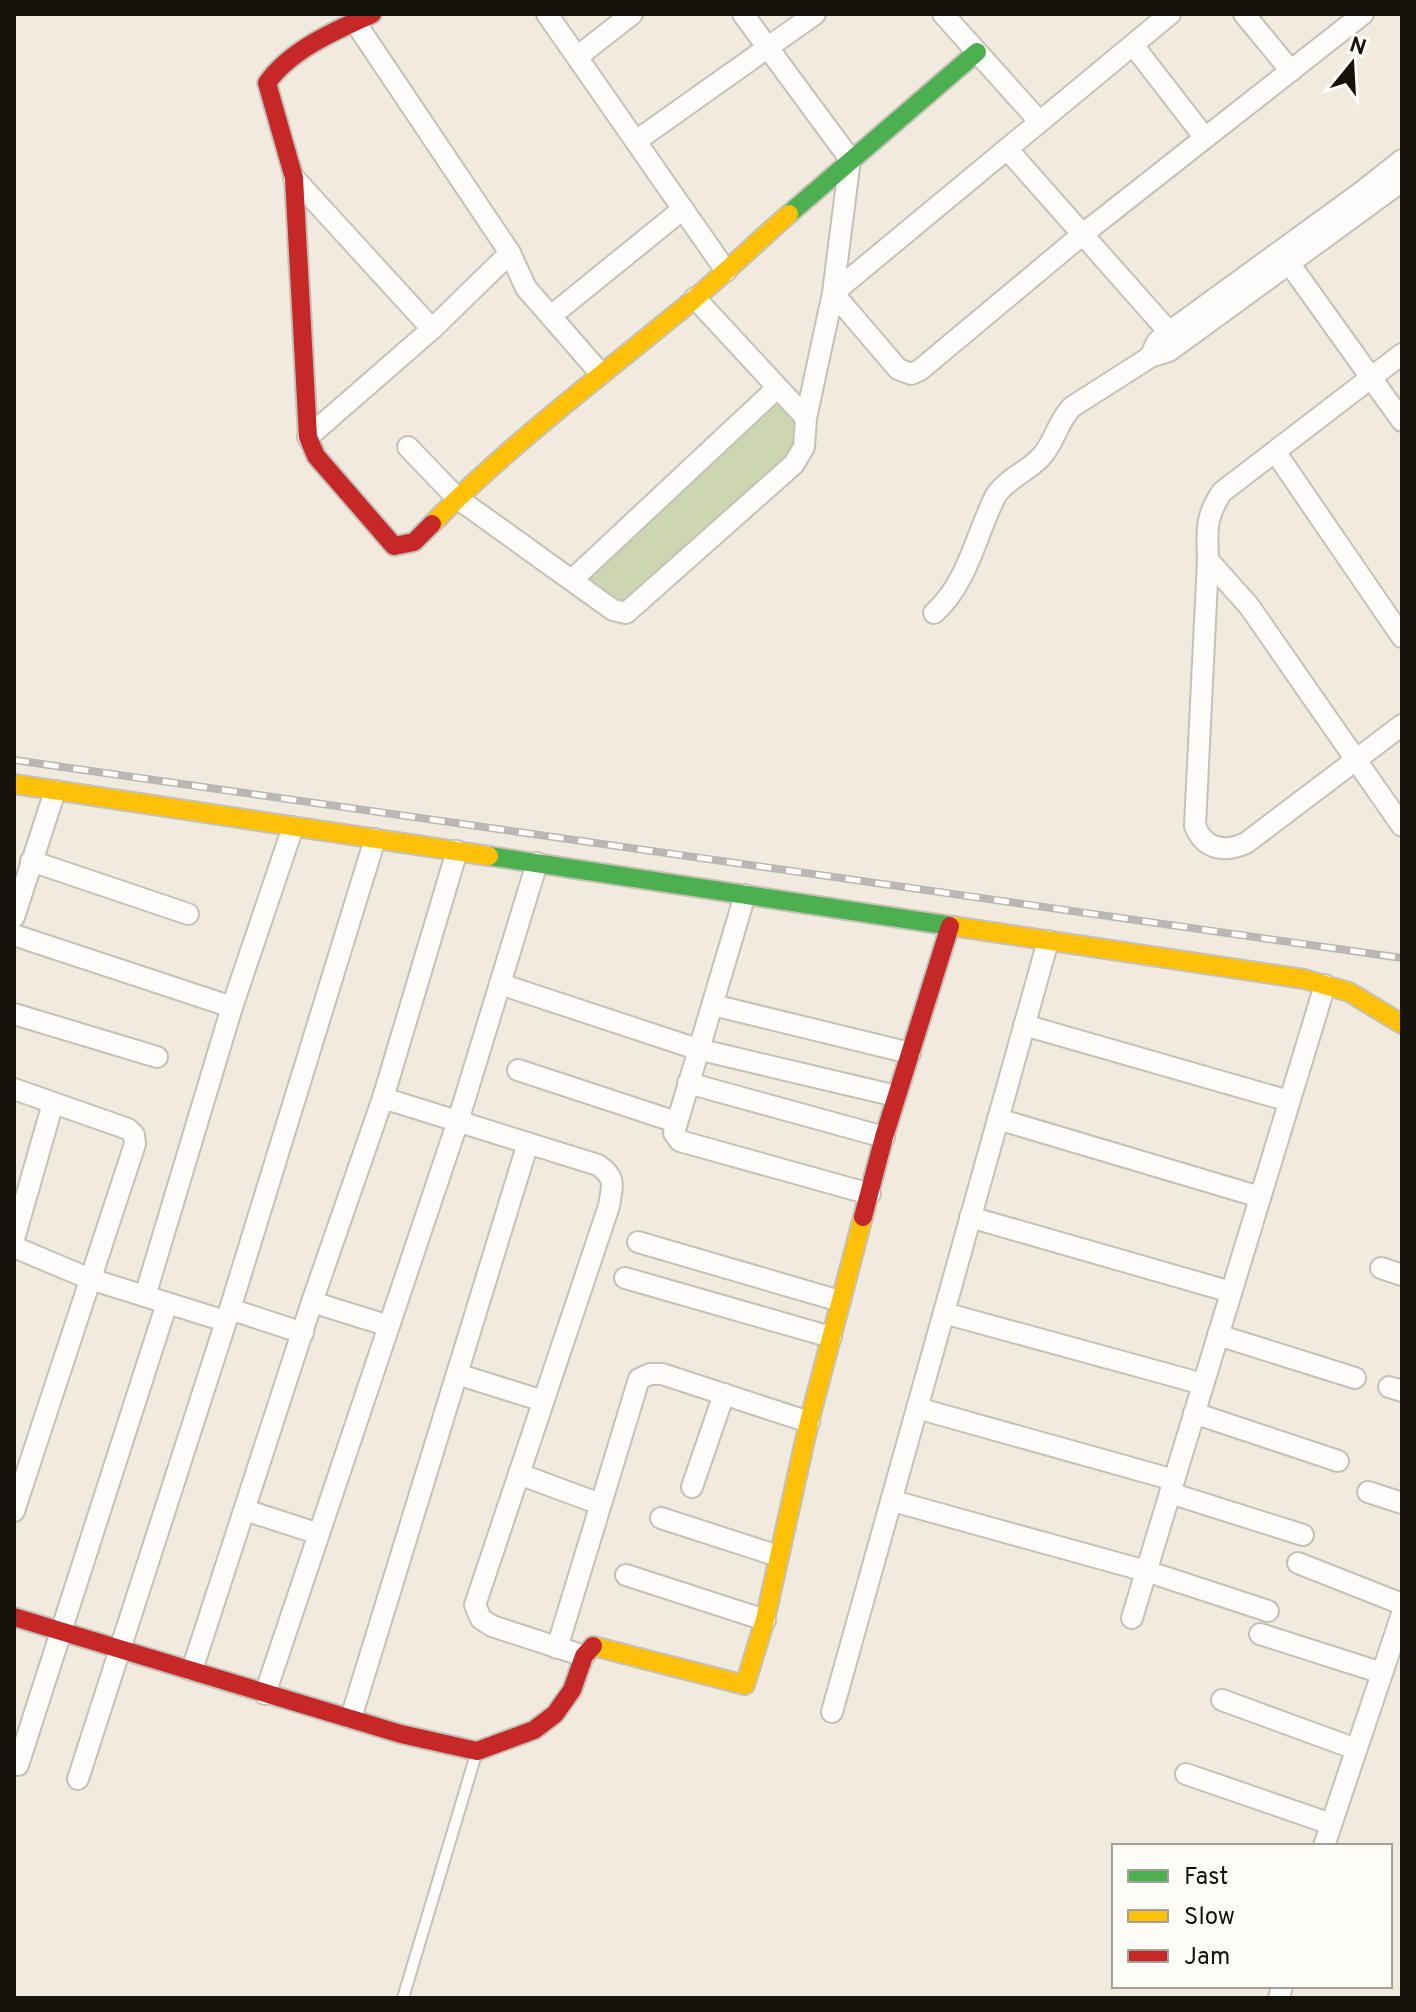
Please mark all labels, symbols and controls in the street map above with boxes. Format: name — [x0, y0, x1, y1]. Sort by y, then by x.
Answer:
north arrow — [1312, 24, 1392, 104]
text: N — [1346, 32, 1369, 63]
legend — [1112, 1844, 1392, 1988]
text: Fast — [1184, 1863, 1228, 1893]
text: Slow — [1184, 1903, 1235, 1933]
text: Jam — [1184, 1943, 1230, 1973]

